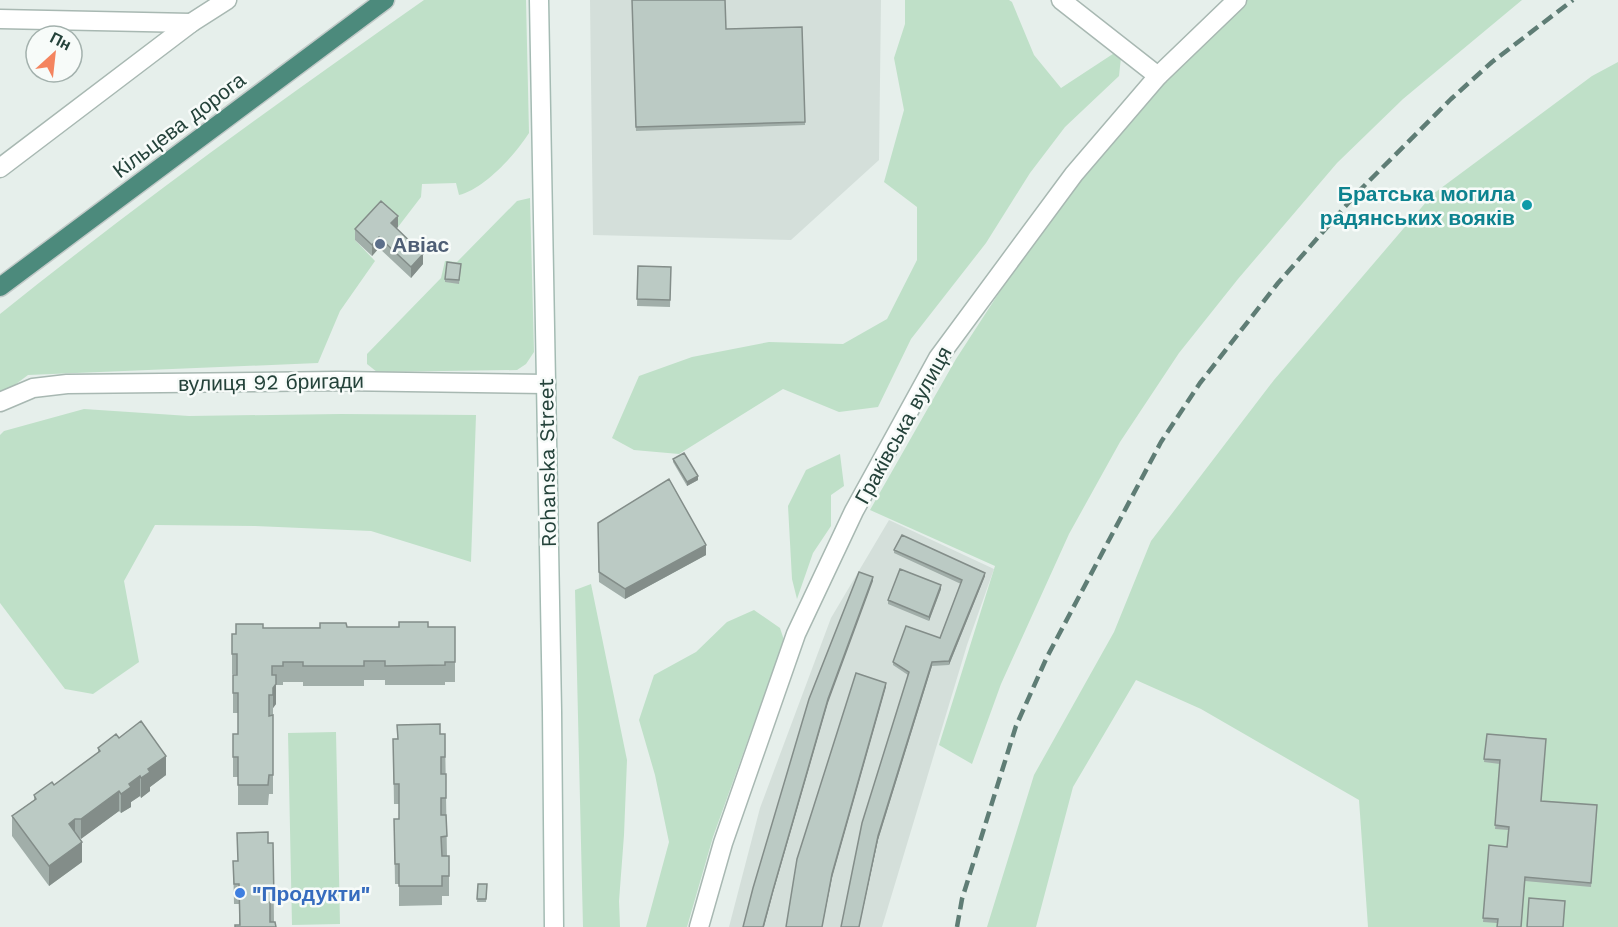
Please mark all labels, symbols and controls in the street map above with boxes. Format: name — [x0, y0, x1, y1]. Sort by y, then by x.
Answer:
north arrow — [24, 24, 84, 84]
text: Пн — [47, 28, 74, 54]
street label: Кільцева дорога — [108, 67, 250, 183]
place label: Братська могила радянських вояків — [1320, 181, 1515, 230]
marker: Братська могила радянських вояків — [1520, 198, 1534, 212]
place label: Авіас — [392, 232, 450, 257]
marker: Авіас — [373, 237, 387, 251]
street label: Граківська вулиця — [849, 342, 957, 508]
street label: вулиця 92 бригади — [178, 368, 364, 396]
street label: Rohanska Street — [533, 378, 561, 548]
place label: "Продукти" — [252, 881, 370, 906]
marker: "Продукти" — [233, 886, 247, 900]

